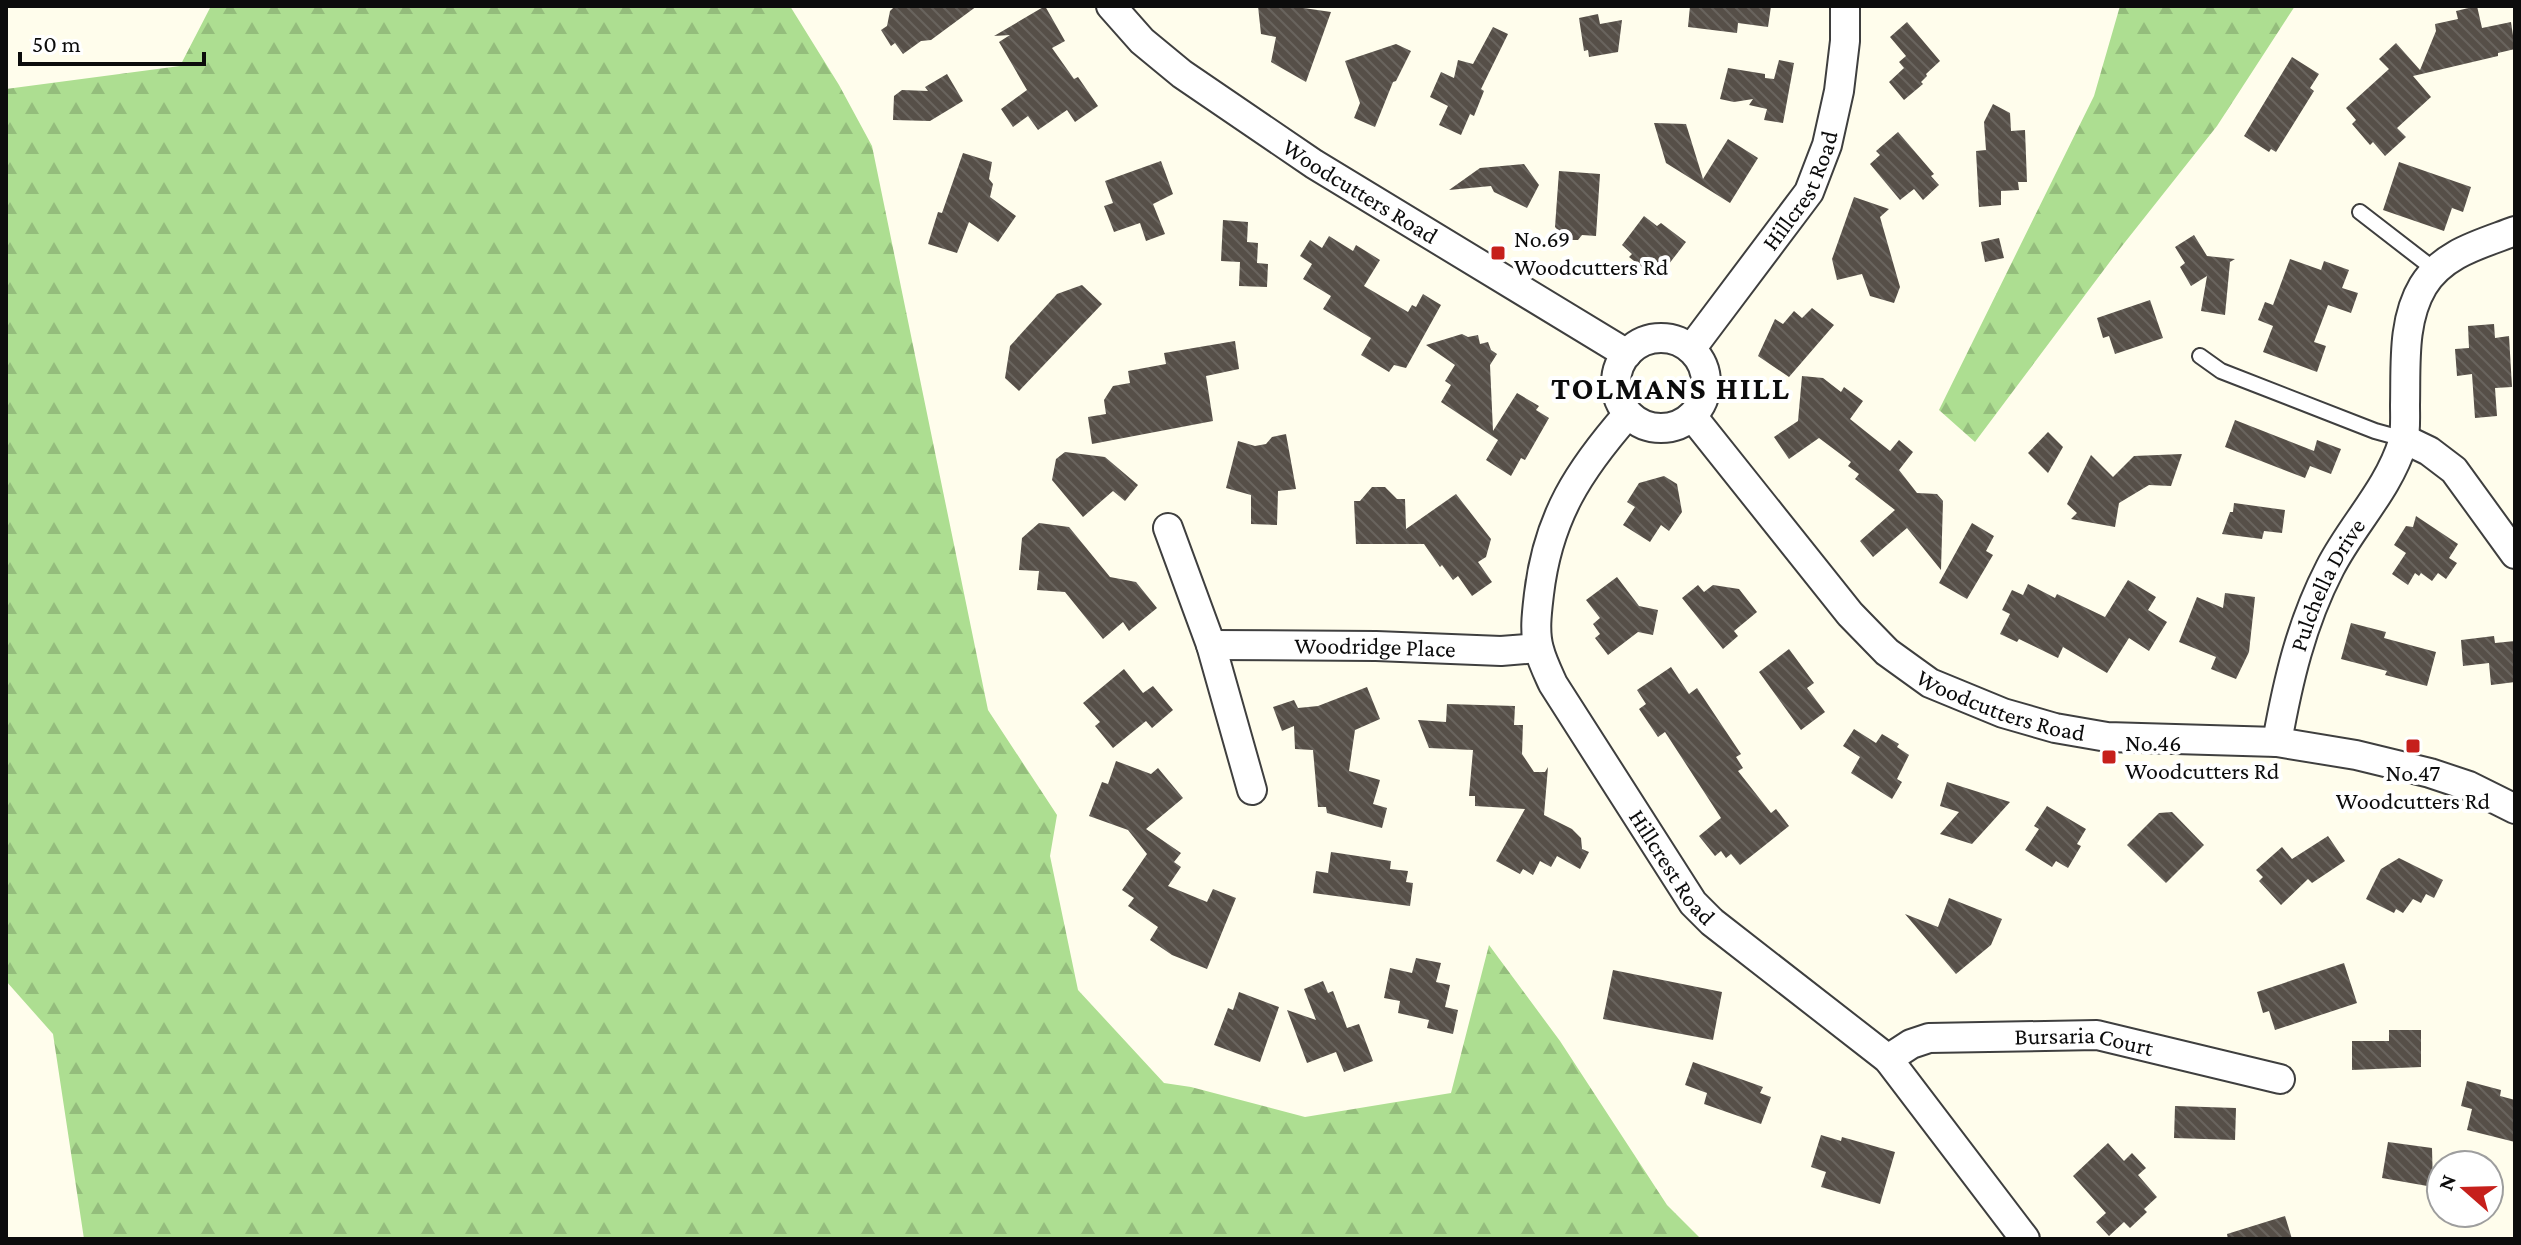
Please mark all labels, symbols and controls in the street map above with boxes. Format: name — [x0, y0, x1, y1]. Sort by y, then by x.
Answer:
scale bar — [20, 16, 204, 66]
text: 50 m — [32, 30, 81, 57]
street label: Hillcrest Road — [1756, 128, 1843, 255]
street label: Woodcutters Road — [1278, 133, 1443, 249]
place label: No.69 Woodcutters Rd — [1514, 225, 1669, 280]
marker: No.69 Woodcutters Rd — [1489, 244, 1507, 262]
district label: TOLMANS HILL — [1551, 370, 1791, 406]
street label: Pulchella Drive — [2284, 513, 2370, 654]
street label: Woodridge Place — [1294, 632, 1456, 662]
street label: Woodcutters Road — [1911, 663, 2088, 746]
place label: No.46 Woodcutters Rd — [2125, 729, 2280, 784]
marker: No.47 Woodcutters Rd — [2404, 737, 2422, 755]
marker: No.46 Woodcutters Rd — [2100, 748, 2118, 766]
place label: No.47 Woodcutters Rd — [2336, 759, 2491, 814]
street label: Hillcrest Road — [1624, 804, 1721, 930]
street label: Bursaria Court — [2014, 1021, 2157, 1061]
north arrow — [2425, 1149, 2505, 1229]
text: N — [2432, 1171, 2461, 1194]

